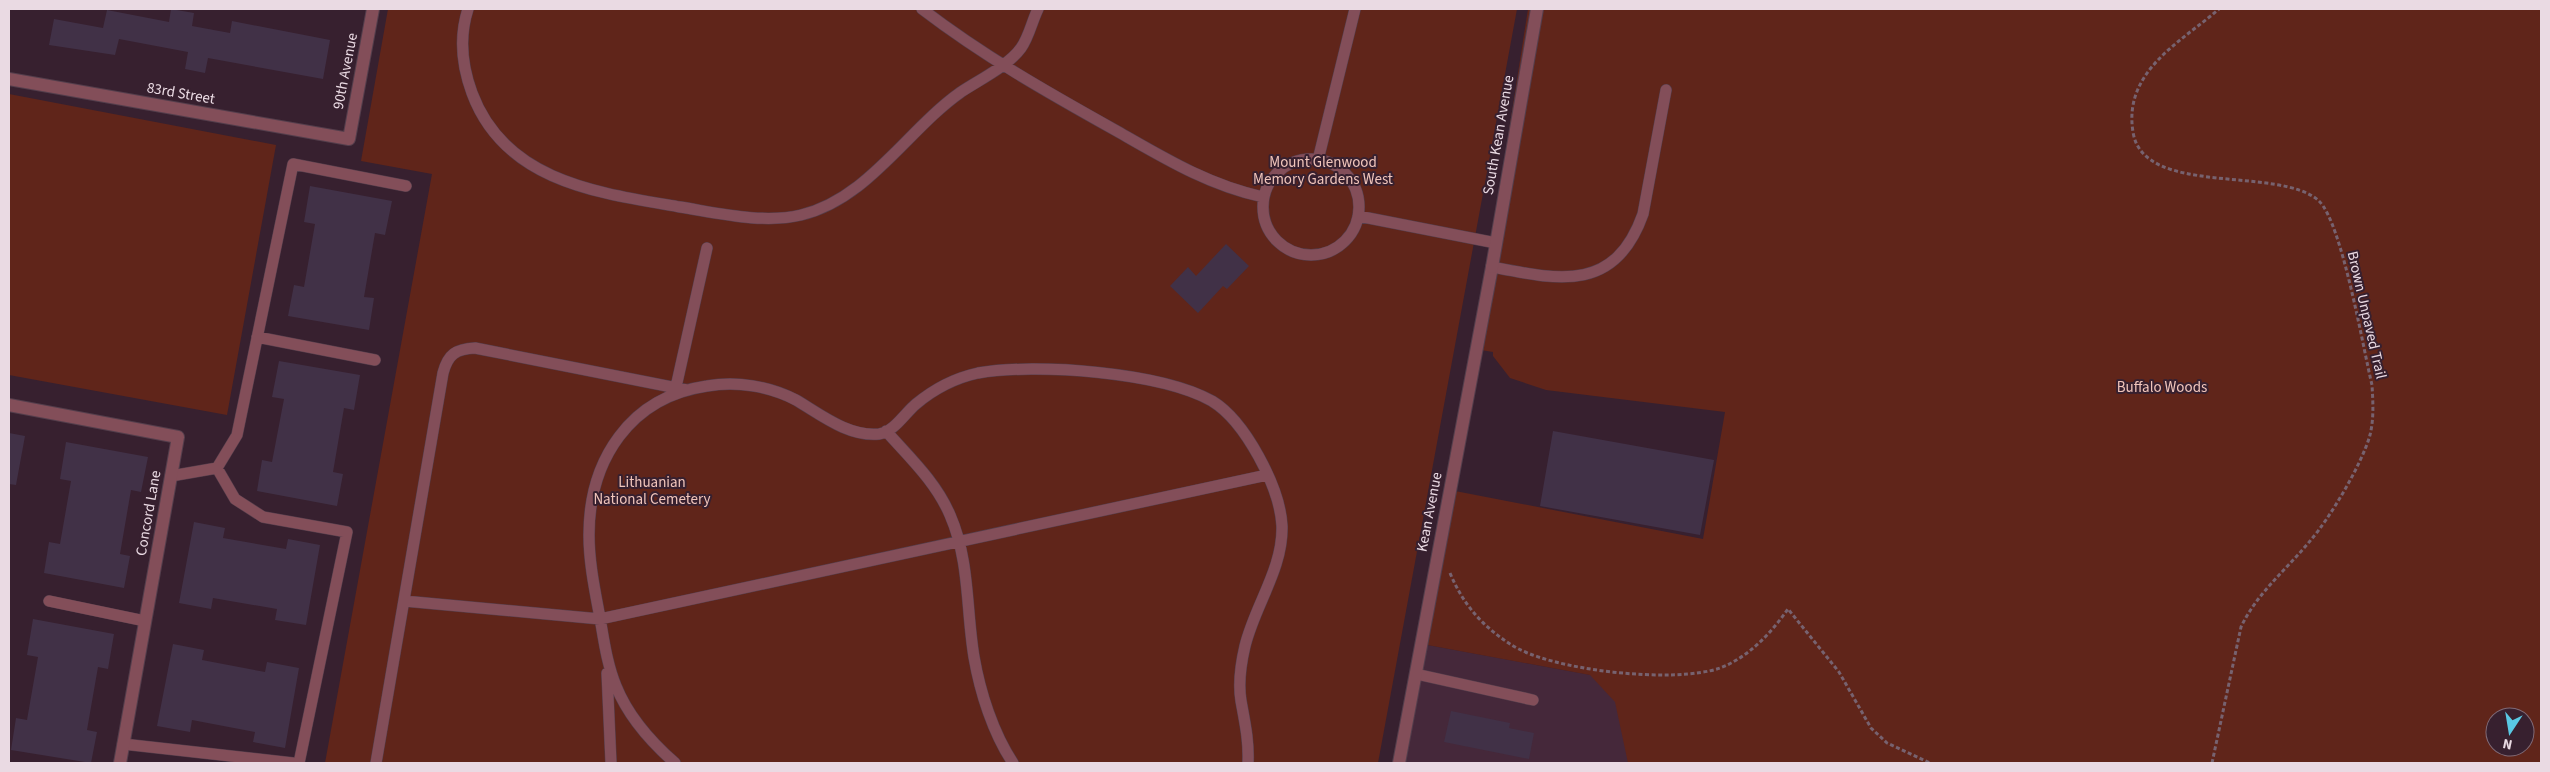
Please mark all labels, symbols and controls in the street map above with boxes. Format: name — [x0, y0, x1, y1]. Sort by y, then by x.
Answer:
street label: 90th Avenue — [328, 31, 363, 111]
street label: South Kean Avenue — [1478, 74, 1519, 197]
street label: 83rd Street — [145, 77, 217, 110]
park label: Mount Glenwood Memory Gardens West — [1253, 152, 1393, 190]
street label: Brown Unpaved Trail — [2342, 249, 2391, 381]
park label: Buffalo Woods — [2117, 377, 2207, 398]
street label: Concord Lane — [131, 469, 166, 557]
street label: Kean Avenue — [1411, 470, 1448, 554]
park label: Lithuanian National Cemetery — [593, 472, 711, 510]
north arrow — [2485, 707, 2535, 757]
text: N — [2501, 733, 2514, 754]

